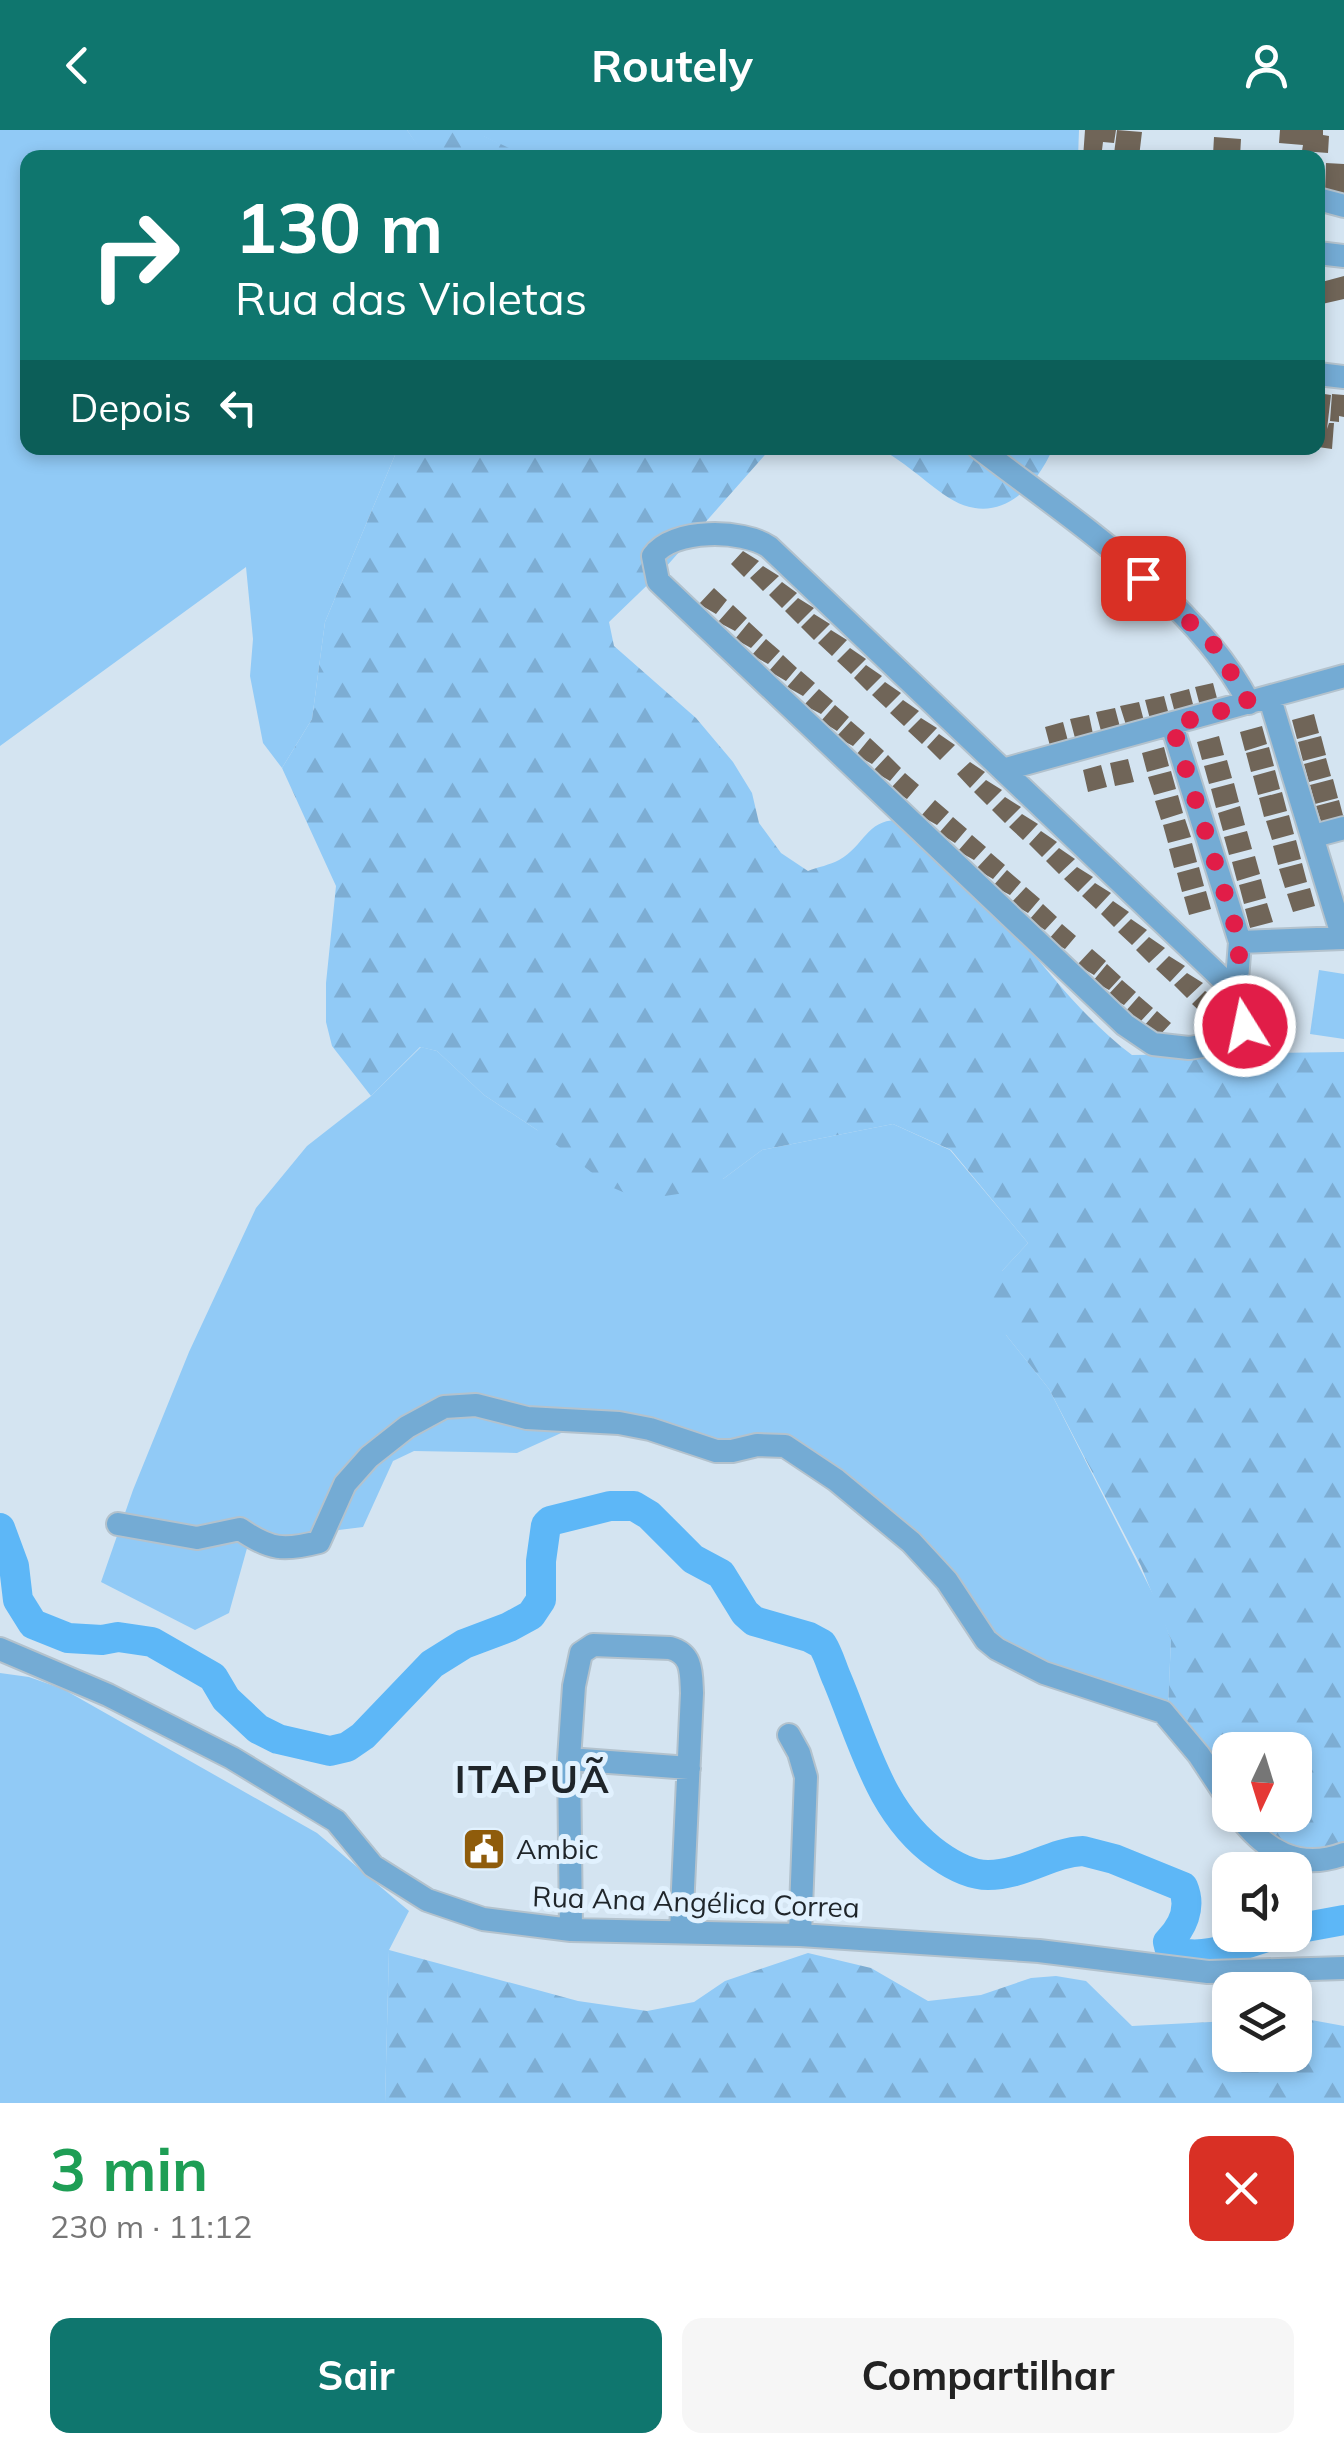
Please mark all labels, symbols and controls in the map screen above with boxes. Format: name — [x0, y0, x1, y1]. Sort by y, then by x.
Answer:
text: Routely — [591, 37, 753, 93]
icon: back — [50, 38, 105, 93]
icon: person — [1239, 38, 1294, 93]
text: 130 m — [235, 183, 443, 271]
icon: right — [70, 190, 200, 320]
text: Rua das Violetas — [235, 270, 587, 326]
icon: left — [211, 380, 266, 435]
text: Depois — [70, 384, 191, 432]
pin — [1101, 536, 1186, 621]
icon: arrive — [1116, 551, 1171, 606]
position arrow — [1193, 974, 1297, 1078]
north arrow — [1212, 1732, 1312, 1832]
map controls — [1212, 1732, 1312, 2072]
district label: ITAPUÃ — [455, 1755, 611, 1803]
public building icon: Ambic — [461, 1826, 507, 1872]
place label: Ambic — [516, 1831, 599, 1866]
button: sound — [1212, 1852, 1312, 1952]
street label: Rua Ana Angélica Correa — [532, 1878, 860, 1925]
button: layers — [1212, 1972, 1312, 2072]
text: 3 min — [50, 2131, 208, 2206]
button: close — [1189, 2136, 1294, 2241]
text: 230 m · 11:12 — [50, 2206, 252, 2246]
button: Sair — [50, 2318, 662, 2433]
button: Compartilhar — [682, 2318, 1294, 2433]

